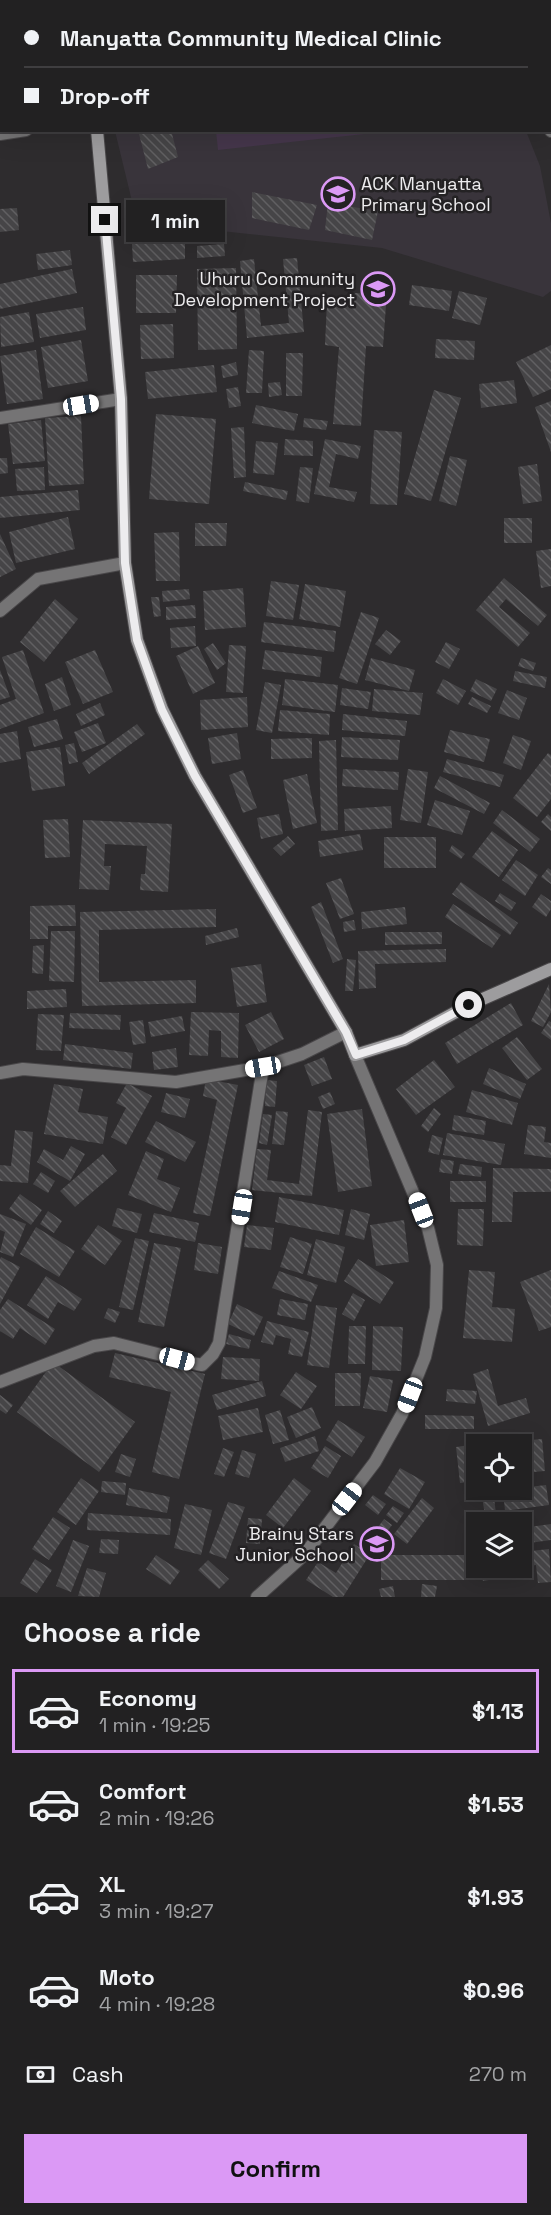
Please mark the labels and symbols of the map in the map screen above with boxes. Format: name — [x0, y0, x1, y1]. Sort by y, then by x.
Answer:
place label: ACK Manyatta Primary School — [361, 172, 491, 216]
school or university icon: ACK Manyatta Primary School — [320, 176, 356, 212]
callout: 1 min — [126, 199, 225, 241]
route end — [91, 206, 118, 233]
place label: Uhuru Community Development Project — [174, 267, 355, 311]
school or university icon: Uhuru Community Development Project — [360, 271, 396, 307]
car — [62, 393, 100, 417]
route start — [455, 991, 482, 1018]
car — [244, 1055, 282, 1079]
car — [230, 1188, 254, 1226]
car — [406, 1190, 436, 1230]
car — [157, 1346, 197, 1372]
car — [395, 1375, 425, 1415]
car — [329, 1479, 365, 1519]
place label: Brainy Stars Junior School — [235, 1522, 354, 1566]
school or university icon: Brainy Stars Junior School — [359, 1526, 395, 1562]

